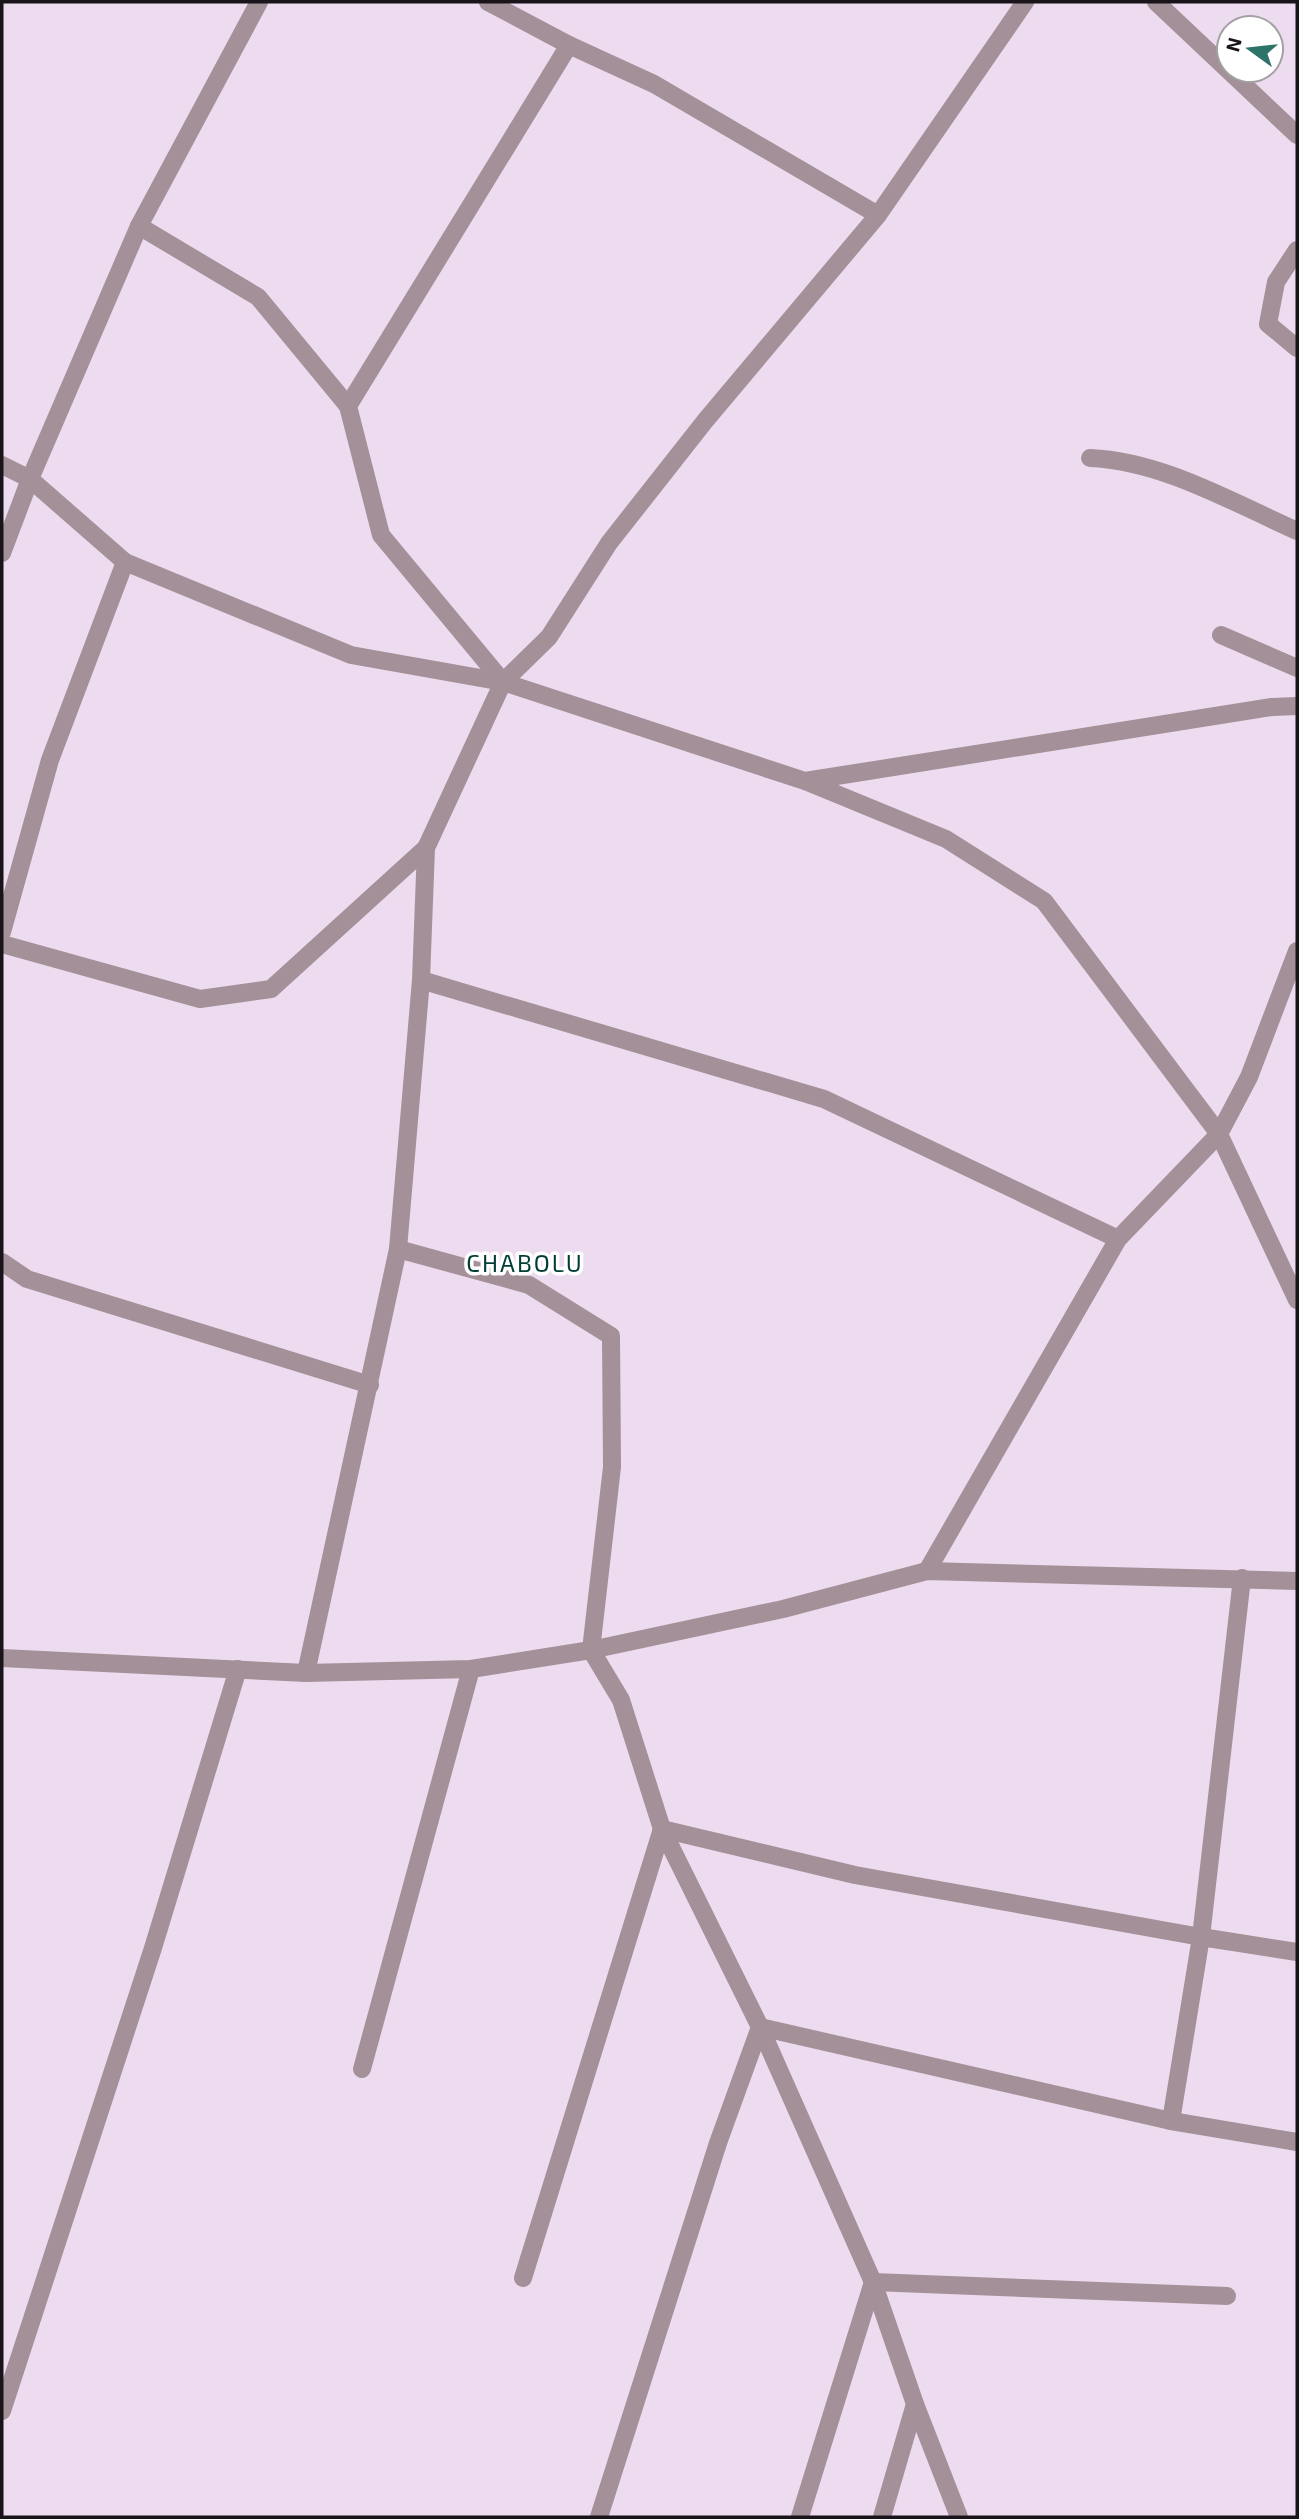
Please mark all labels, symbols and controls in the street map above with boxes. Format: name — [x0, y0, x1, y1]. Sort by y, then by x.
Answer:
north arrow — [1215, 14, 1285, 84]
text: N — [1220, 35, 1246, 54]
district label: CHABOLU — [466, 1248, 584, 1277]

